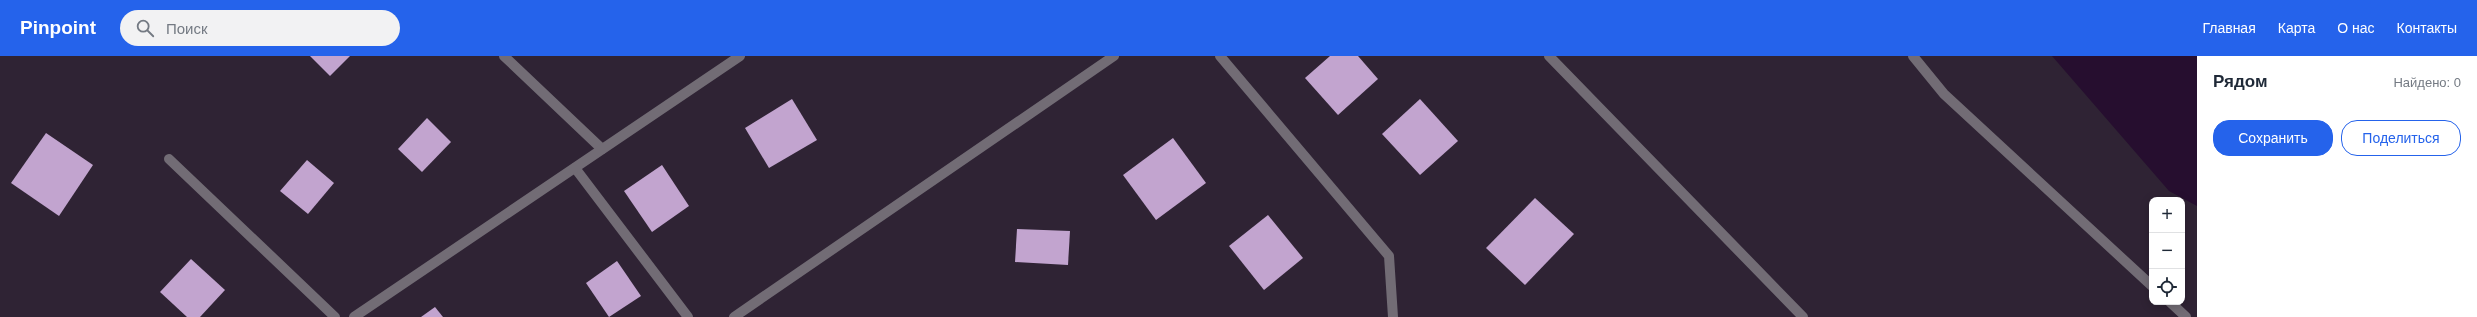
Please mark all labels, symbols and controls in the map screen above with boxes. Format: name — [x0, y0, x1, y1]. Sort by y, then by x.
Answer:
search box — [120, 10, 400, 46]
text: Pinpoint — [20, 17, 96, 38]
icon: search — [134, 17, 156, 39]
text: Поиск — [166, 20, 208, 37]
text: Главная — [2202, 20, 2256, 36]
text: Карта — [2278, 20, 2315, 36]
text: О нас — [2337, 20, 2375, 36]
text: Контакты — [2397, 20, 2457, 36]
text: Рядом — [2213, 72, 2268, 91]
text: Найдено: 0 — [2393, 75, 2461, 90]
button: Сохранить — [2213, 120, 2333, 156]
button: Поделиться — [2341, 120, 2461, 156]
map controls — [2149, 197, 2185, 305]
button: + — [2149, 197, 2185, 233]
button: − — [2149, 233, 2185, 269]
button: locate — [2149, 269, 2185, 305]

